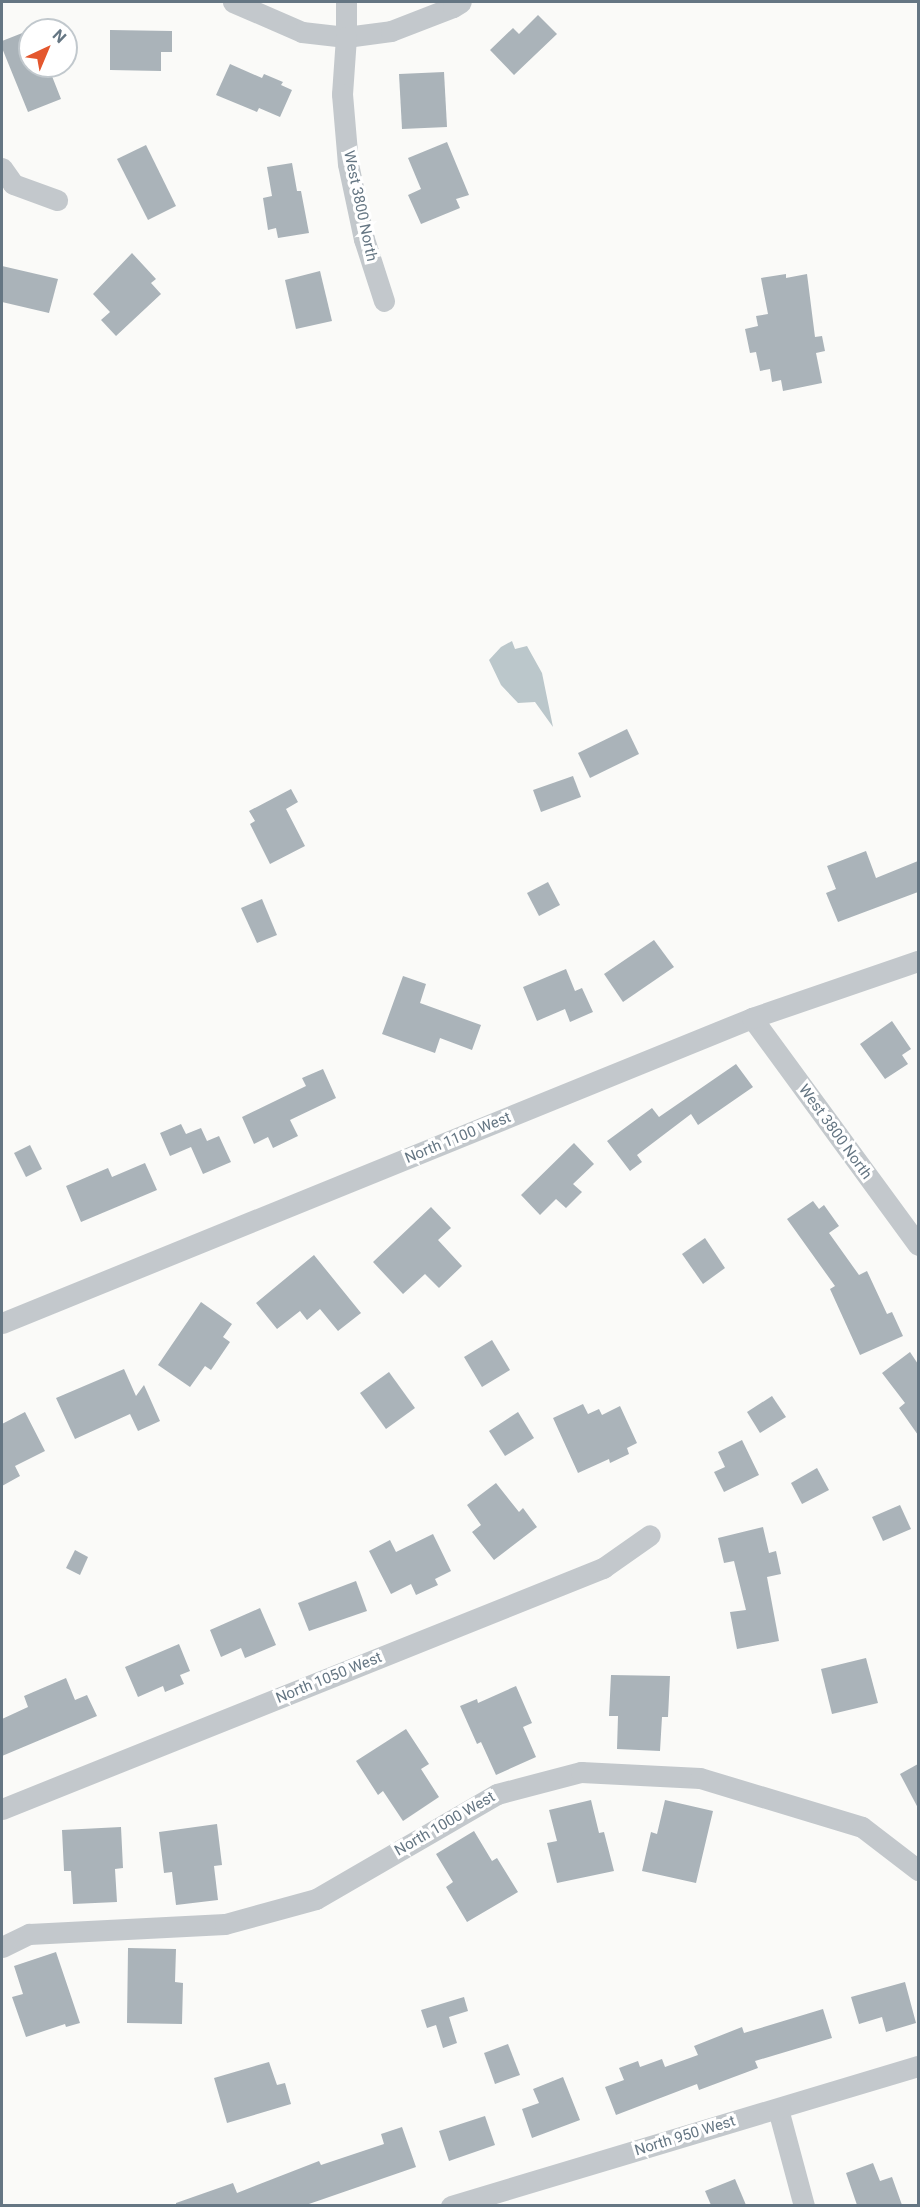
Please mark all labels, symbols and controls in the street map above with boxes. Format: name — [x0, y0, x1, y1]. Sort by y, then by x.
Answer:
north arrow — [18, 18, 78, 78]
text: N — [49, 25, 70, 47]
street label: West 3800 North — [339, 149, 381, 263]
street label: West 3800 North — [795, 1081, 875, 1183]
street label: North 1100 West — [402, 1109, 514, 1167]
street label: North 1050 West — [273, 1649, 385, 1707]
street label: North 1000 West — [392, 1788, 498, 1860]
street label: North 950 West — [633, 2112, 737, 2160]

